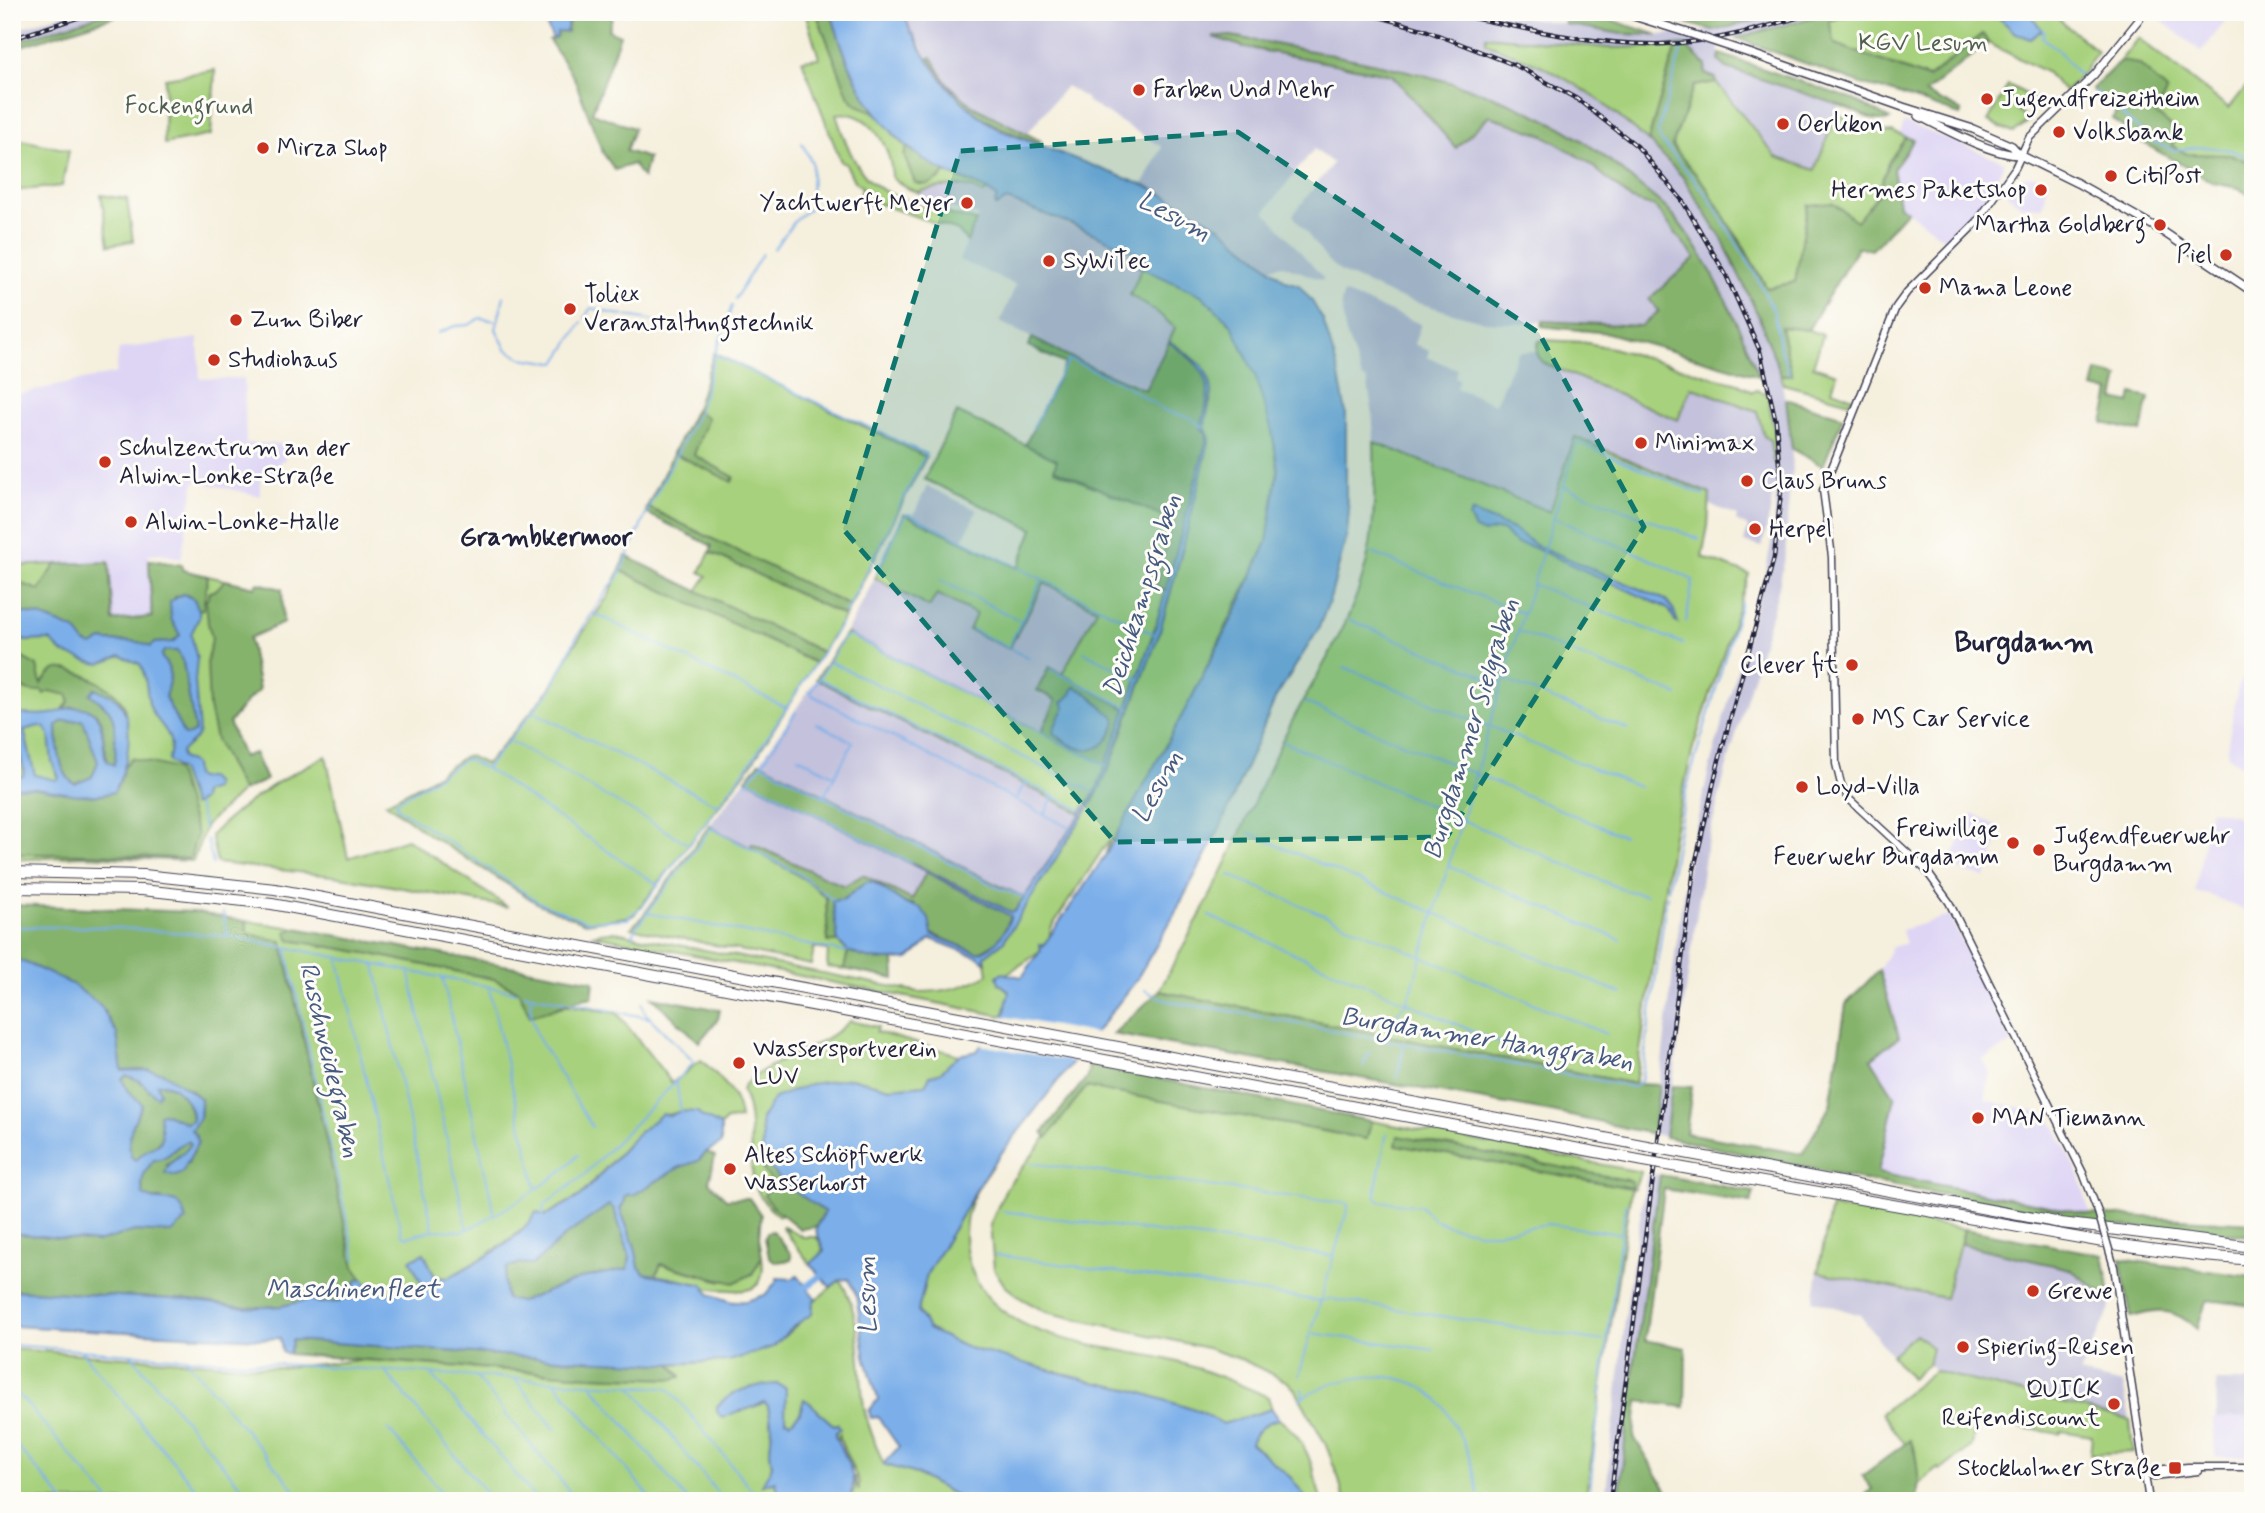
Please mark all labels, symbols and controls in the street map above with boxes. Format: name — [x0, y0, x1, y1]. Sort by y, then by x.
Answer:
park label: KGV Lesum — [1858, 28, 1988, 59]
place label: Farben Und Mehr — [1153, 75, 1335, 106]
marker: Farben Und Mehr — [1131, 82, 1147, 98]
place label: Jugendfreizeitheim — [2001, 84, 2200, 118]
park label: Fockengrund — [125, 91, 253, 125]
marker: Jugendfreizeitheim — [1979, 91, 1995, 107]
place label: Oerlikon — [1797, 109, 1883, 140]
marker: Oerlikon — [1775, 116, 1791, 132]
place label: Volksbank — [2073, 117, 2184, 148]
marker: Volksbank — [2051, 124, 2067, 140]
place label: Mirza Shop — [277, 133, 388, 164]
marker: Mirza Shop — [255, 140, 271, 156]
place label: CitiPost — [2125, 161, 2202, 192]
marker: CitiPost — [2103, 168, 2119, 184]
place label: Hermes Paketshop — [1831, 175, 2027, 206]
marker: Hermes Paketshop — [2033, 182, 2049, 198]
water label: Lesum — [1132, 184, 1216, 250]
place label: Yachtwerft Meyer — [760, 188, 953, 219]
marker: Yachtwerft Meyer — [959, 195, 975, 211]
place label: Martha Goldberg — [1975, 210, 2146, 244]
marker: Martha Goldberg — [2152, 217, 2168, 233]
place label: Piel — [2176, 240, 2212, 271]
place label: SyWiTec — [1063, 246, 1150, 277]
marker: Piel — [2218, 247, 2234, 263]
marker: SyWiTec — [1041, 253, 1057, 269]
place label: Mama Leone — [1939, 273, 2072, 304]
place label: Toliex Veranstaltungstechnik — [584, 280, 814, 342]
marker: Mama Leone — [1917, 280, 1933, 296]
marker: Toliex Veranstaltungstechnik — [562, 301, 578, 317]
place label: Zum Biber — [250, 305, 363, 336]
marker: Zum Biber — [228, 312, 244, 328]
place label: Studiohaus — [228, 345, 338, 376]
marker: Studiohaus — [206, 352, 222, 368]
place label: Minimax — [1655, 428, 1755, 459]
place label: Schulzentrum an der Alwin-Lonke-Straße — [119, 433, 351, 492]
marker: Minimax — [1633, 435, 1649, 451]
marker: Schulzentrum an der Alwin-Lonke-Straße — [97, 454, 113, 470]
place label: Claus Bruns — [1761, 466, 1887, 497]
marker: Claus Bruns — [1739, 473, 1755, 489]
water label: Deichkampsgraben — [1096, 490, 1193, 703]
place label: Alwin-Lonke-Halle — [145, 507, 340, 538]
marker: Alwin-Lonke-Halle — [123, 514, 139, 530]
place label: Herpel — [1769, 514, 1832, 545]
district label: Grambkermoor — [460, 521, 634, 555]
marker: Herpel — [1747, 521, 1763, 537]
water label: Burgdammer Sielgraben — [1416, 594, 1530, 864]
district label: Burgdamm — [1954, 625, 2094, 665]
place label: Clever fit — [1740, 650, 1838, 681]
marker: Clever fit — [1844, 657, 1860, 673]
place label: MS Car Service — [1872, 704, 2030, 735]
marker: MS Car Service — [1850, 711, 1866, 727]
water label: Lesum — [1124, 745, 1192, 829]
place label: Loyd-Villa — [1816, 772, 1920, 803]
marker: Loyd-Villa — [1794, 779, 1810, 795]
place label: Freiwillige Feuerwehr Burgdamm — [1773, 814, 1999, 873]
place label: Jugendfeuerwehr Burgdamm — [2053, 821, 2231, 882]
marker: Freiwillige Feuerwehr Burgdamm — [2005, 835, 2021, 851]
marker: Jugendfeuerwehr Burgdamm — [2031, 842, 2047, 858]
water label: Ruschweidegraben — [287, 959, 368, 1162]
water label: Burgdammer Hanggraben — [1338, 1000, 1635, 1083]
place label: Wassersportverein LUV — [753, 1034, 937, 1093]
marker: Wassersportverein LUV — [731, 1055, 747, 1071]
place label: MAN Tiemann — [1992, 1103, 2146, 1134]
marker: MAN Tiemann — [1970, 1110, 1986, 1126]
place label: Altes Schöpfwerk Wasserhorst — [744, 1140, 923, 1199]
marker: Altes Schöpfwerk Wasserhorst — [722, 1161, 738, 1177]
water label: Lesum — [850, 1255, 886, 1335]
water label: Maschinenfleet — [266, 1273, 442, 1307]
place label: Grewe — [2047, 1276, 2113, 1307]
marker: Grewe — [2025, 1283, 2041, 1299]
place label: Spiering-Reisen — [1977, 1332, 2134, 1366]
marker: Spiering-Reisen — [1955, 1339, 1971, 1355]
place label: QUICK Reifendiscount — [1942, 1375, 2100, 1434]
marker: QUICK Reifendiscount — [2106, 1396, 2122, 1412]
place label: Stockholmer Straße — [1957, 1453, 2161, 1484]
marker: Stockholmer Straße — [2167, 1460, 2183, 1476]

